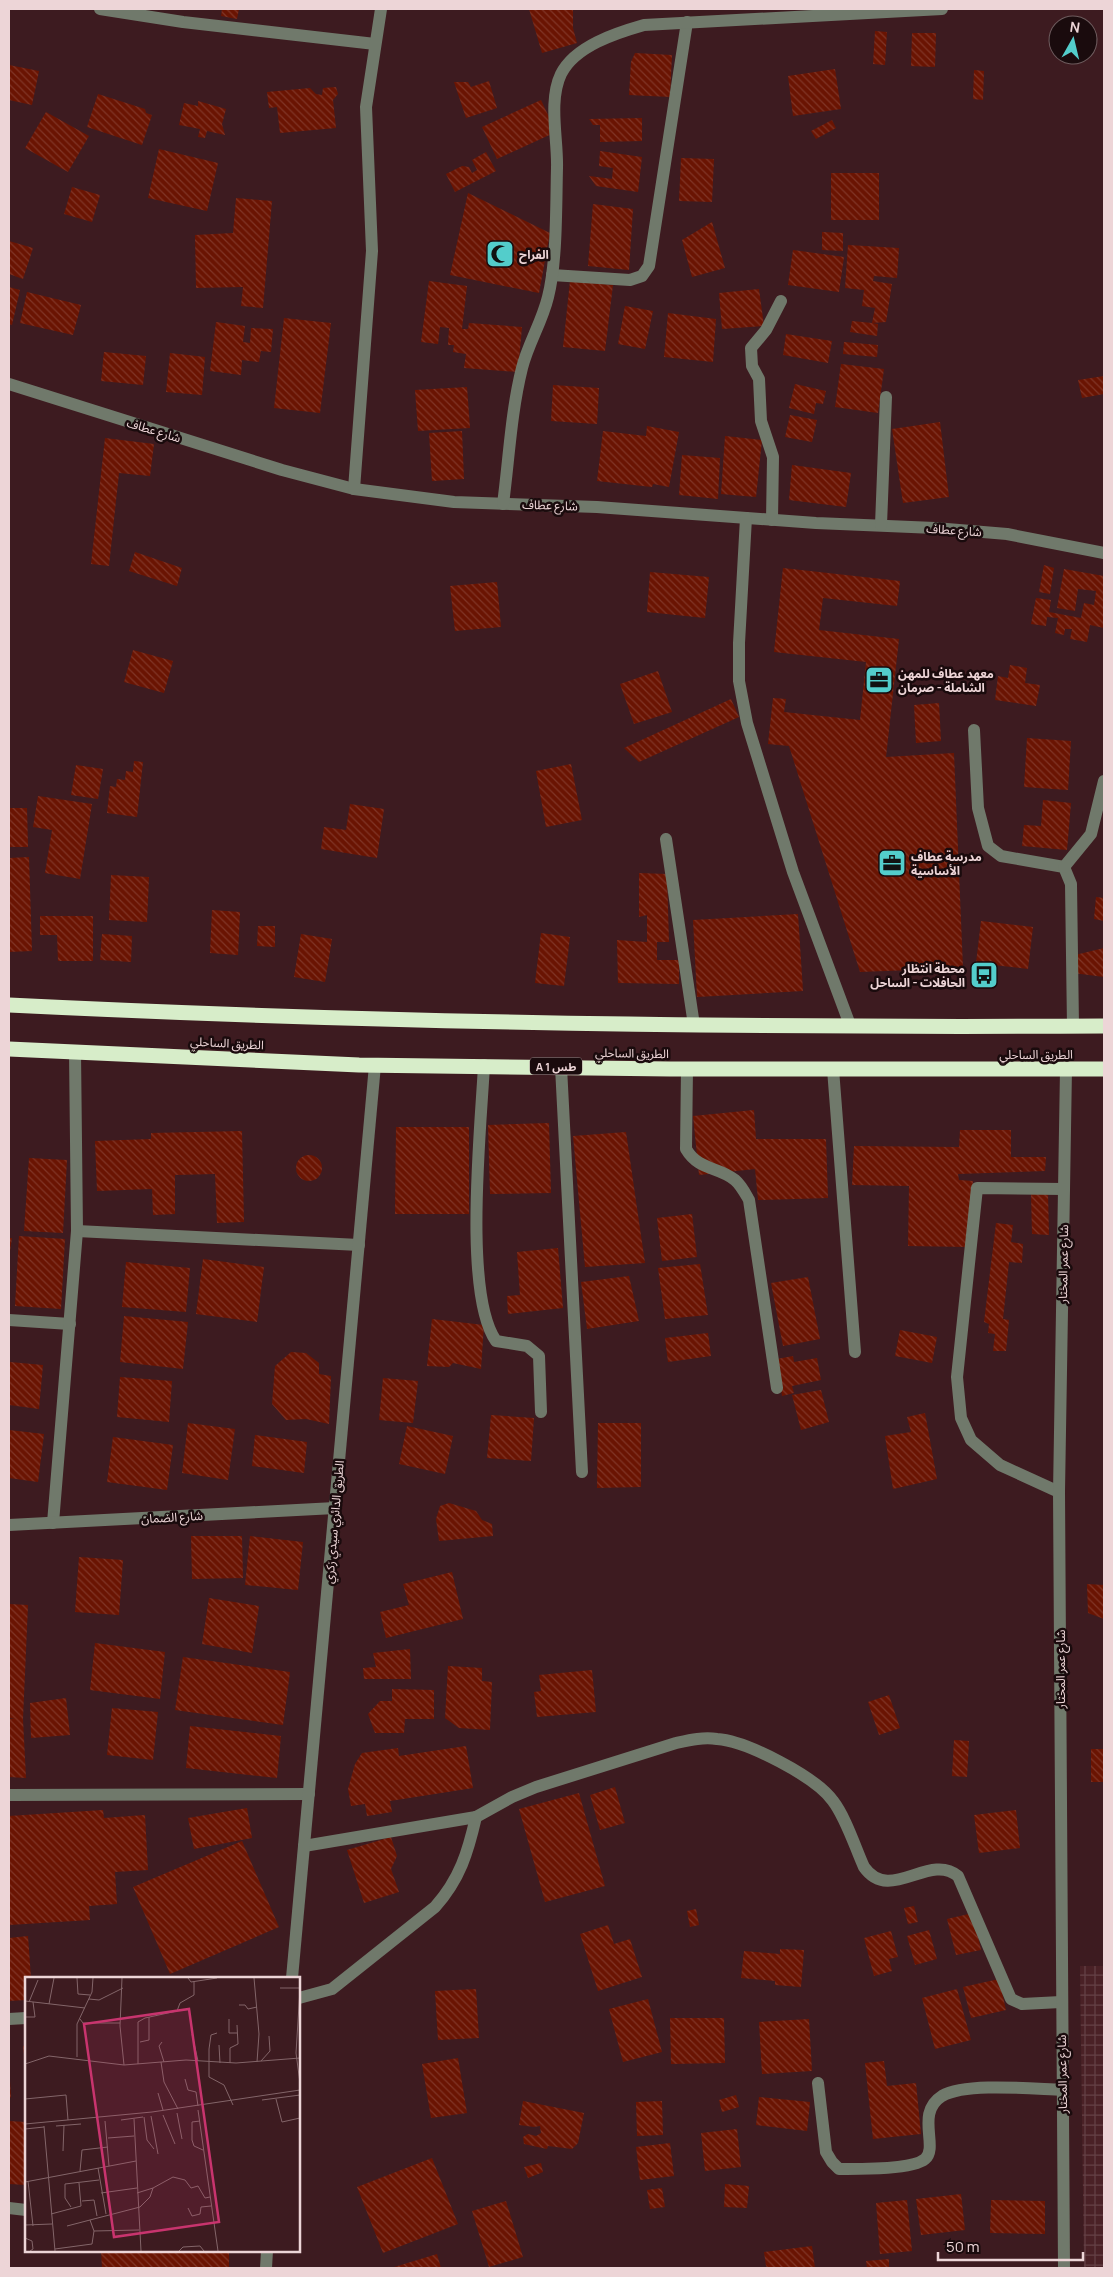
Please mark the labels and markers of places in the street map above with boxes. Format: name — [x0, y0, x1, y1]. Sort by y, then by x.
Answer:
mosque icon: الفراح — [485, 239, 515, 269]
place label: الفراح — [519, 246, 549, 264]
office icon: معهد عطاف للمهن الشاملة - صرمان — [864, 665, 894, 695]
place label: معهد عطاف للمهن الشاملة - صرمان — [898, 665, 994, 696]
office icon: مدرسة عطاف الأساسية — [877, 848, 907, 878]
place label: مدرسة عطاف الأساسية — [911, 848, 982, 879]
place label: محطة انتظار الحافلات - الساحل — [870, 960, 965, 991]
bus stop icon: محطة انتظار الحافلات - الساحل — [969, 960, 999, 990]

